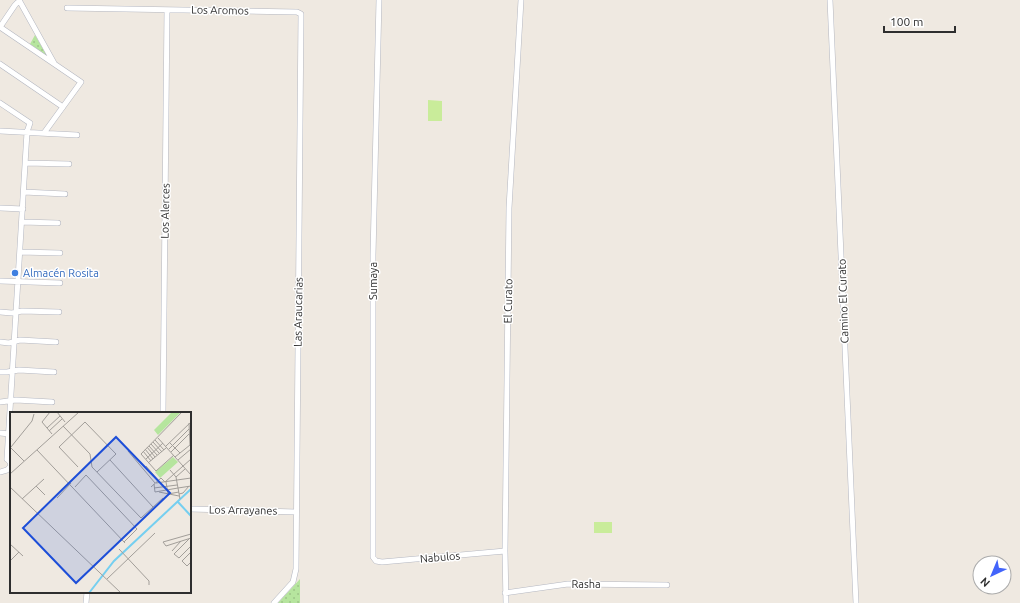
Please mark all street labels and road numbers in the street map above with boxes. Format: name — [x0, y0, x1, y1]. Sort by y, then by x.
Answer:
street label: Los Aromos — [191, 3, 249, 17]
street label: Los Alerces — [159, 183, 171, 239]
street label: Camino El Curato — [836, 258, 850, 344]
street label: Sumaya — [367, 262, 379, 300]
street label: Las Araucarias — [291, 277, 305, 347]
street label: El Curato — [502, 278, 514, 324]
street label: Los Arrayanes — [209, 503, 278, 517]
street label: Nabulos — [419, 549, 461, 565]
street label: Rasha — [571, 578, 601, 590]

